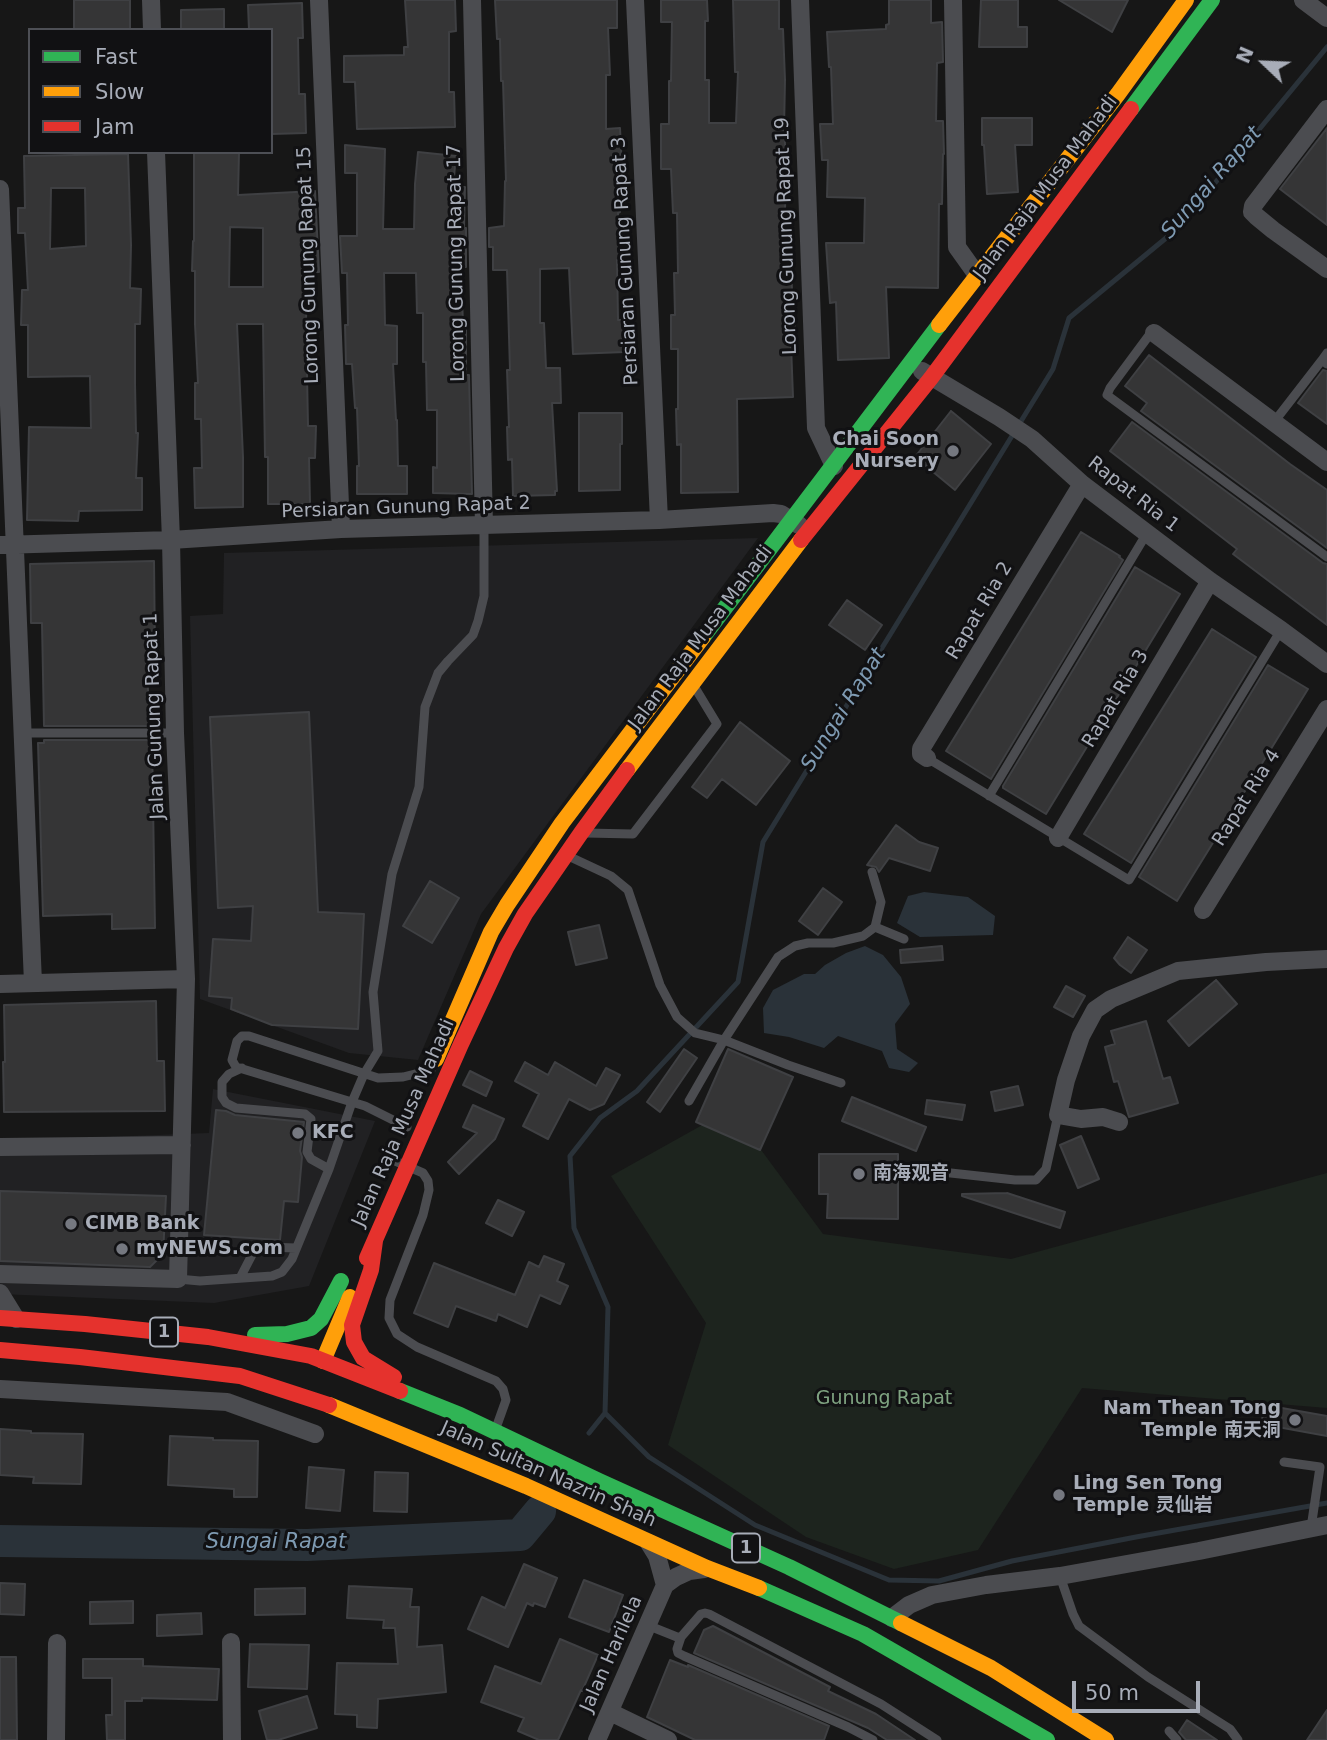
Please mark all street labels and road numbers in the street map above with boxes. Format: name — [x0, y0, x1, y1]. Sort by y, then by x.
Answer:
street label: Jalan Raja Musa Mahadi — [969, 91, 1123, 285]
street label: Lorong Gunung Rapat 19 — [771, 117, 803, 355]
street label: Persiaran Gunung Rapat 3 — [608, 136, 644, 386]
street label: Lorong Gunung Rapat 17 — [444, 144, 470, 382]
street label: Lorong Gunung Rapat 15 — [293, 146, 325, 384]
street label: Rapat Ria 1 — [1083, 452, 1183, 538]
street label: Persiaran Gunung Rapat 2 — [281, 492, 531, 524]
street label: Jalan Raja Musa Mahadi — [624, 541, 778, 735]
street label: Rapat Ria 2 — [942, 558, 1018, 664]
street label: Jalan Gunung Rapat 1 — [140, 612, 170, 820]
street label: Rapat Ria 3 — [1078, 646, 1154, 752]
street label: Rapat Ria 4 — [1208, 745, 1286, 851]
street label: Jalan Raja Musa Mahadi — [348, 1016, 460, 1230]
road number: 1 — [150, 1317, 178, 1346]
street label: Jalan Sultan Nazrin Shah — [437, 1417, 659, 1533]
road number: 1 — [732, 1534, 760, 1562]
street label: Jalan Harilela — [576, 1592, 648, 1716]

